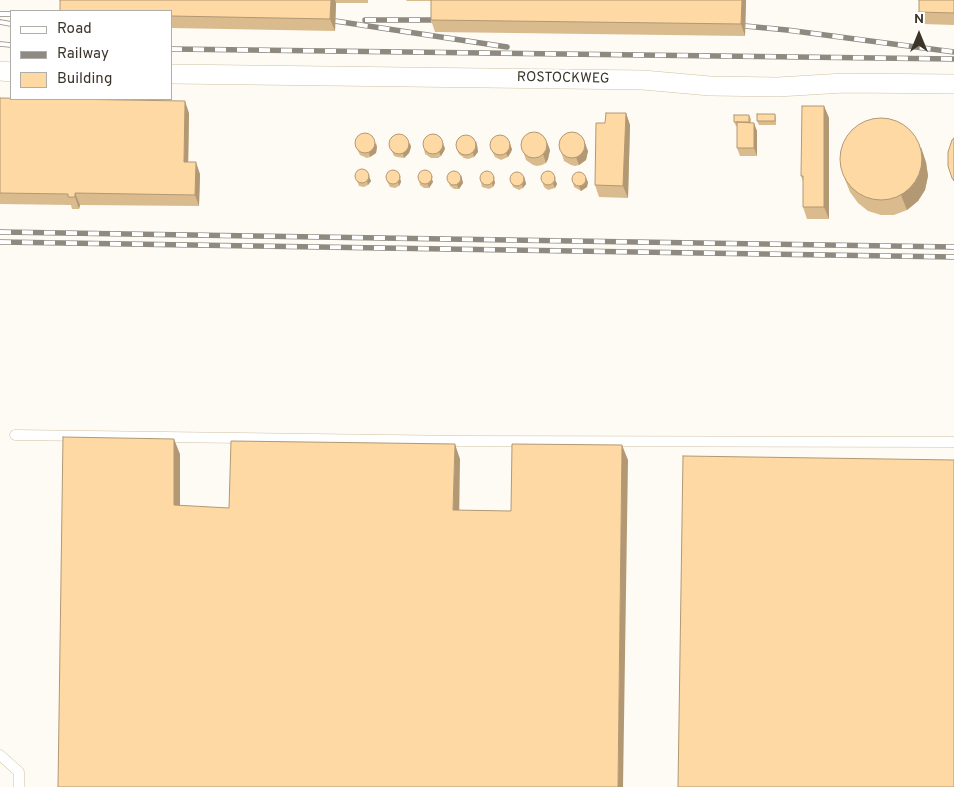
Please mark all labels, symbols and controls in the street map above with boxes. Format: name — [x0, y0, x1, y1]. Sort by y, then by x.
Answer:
legend — [10, 10, 172, 100]
north arrow — [894, 10, 944, 60]
text: N — [914, 11, 924, 28]
text: Road — [57, 20, 92, 39]
text: Railway — [57, 45, 109, 64]
text: Building — [57, 70, 112, 89]
street label: ROSTOCKWEG — [517, 70, 609, 88]

